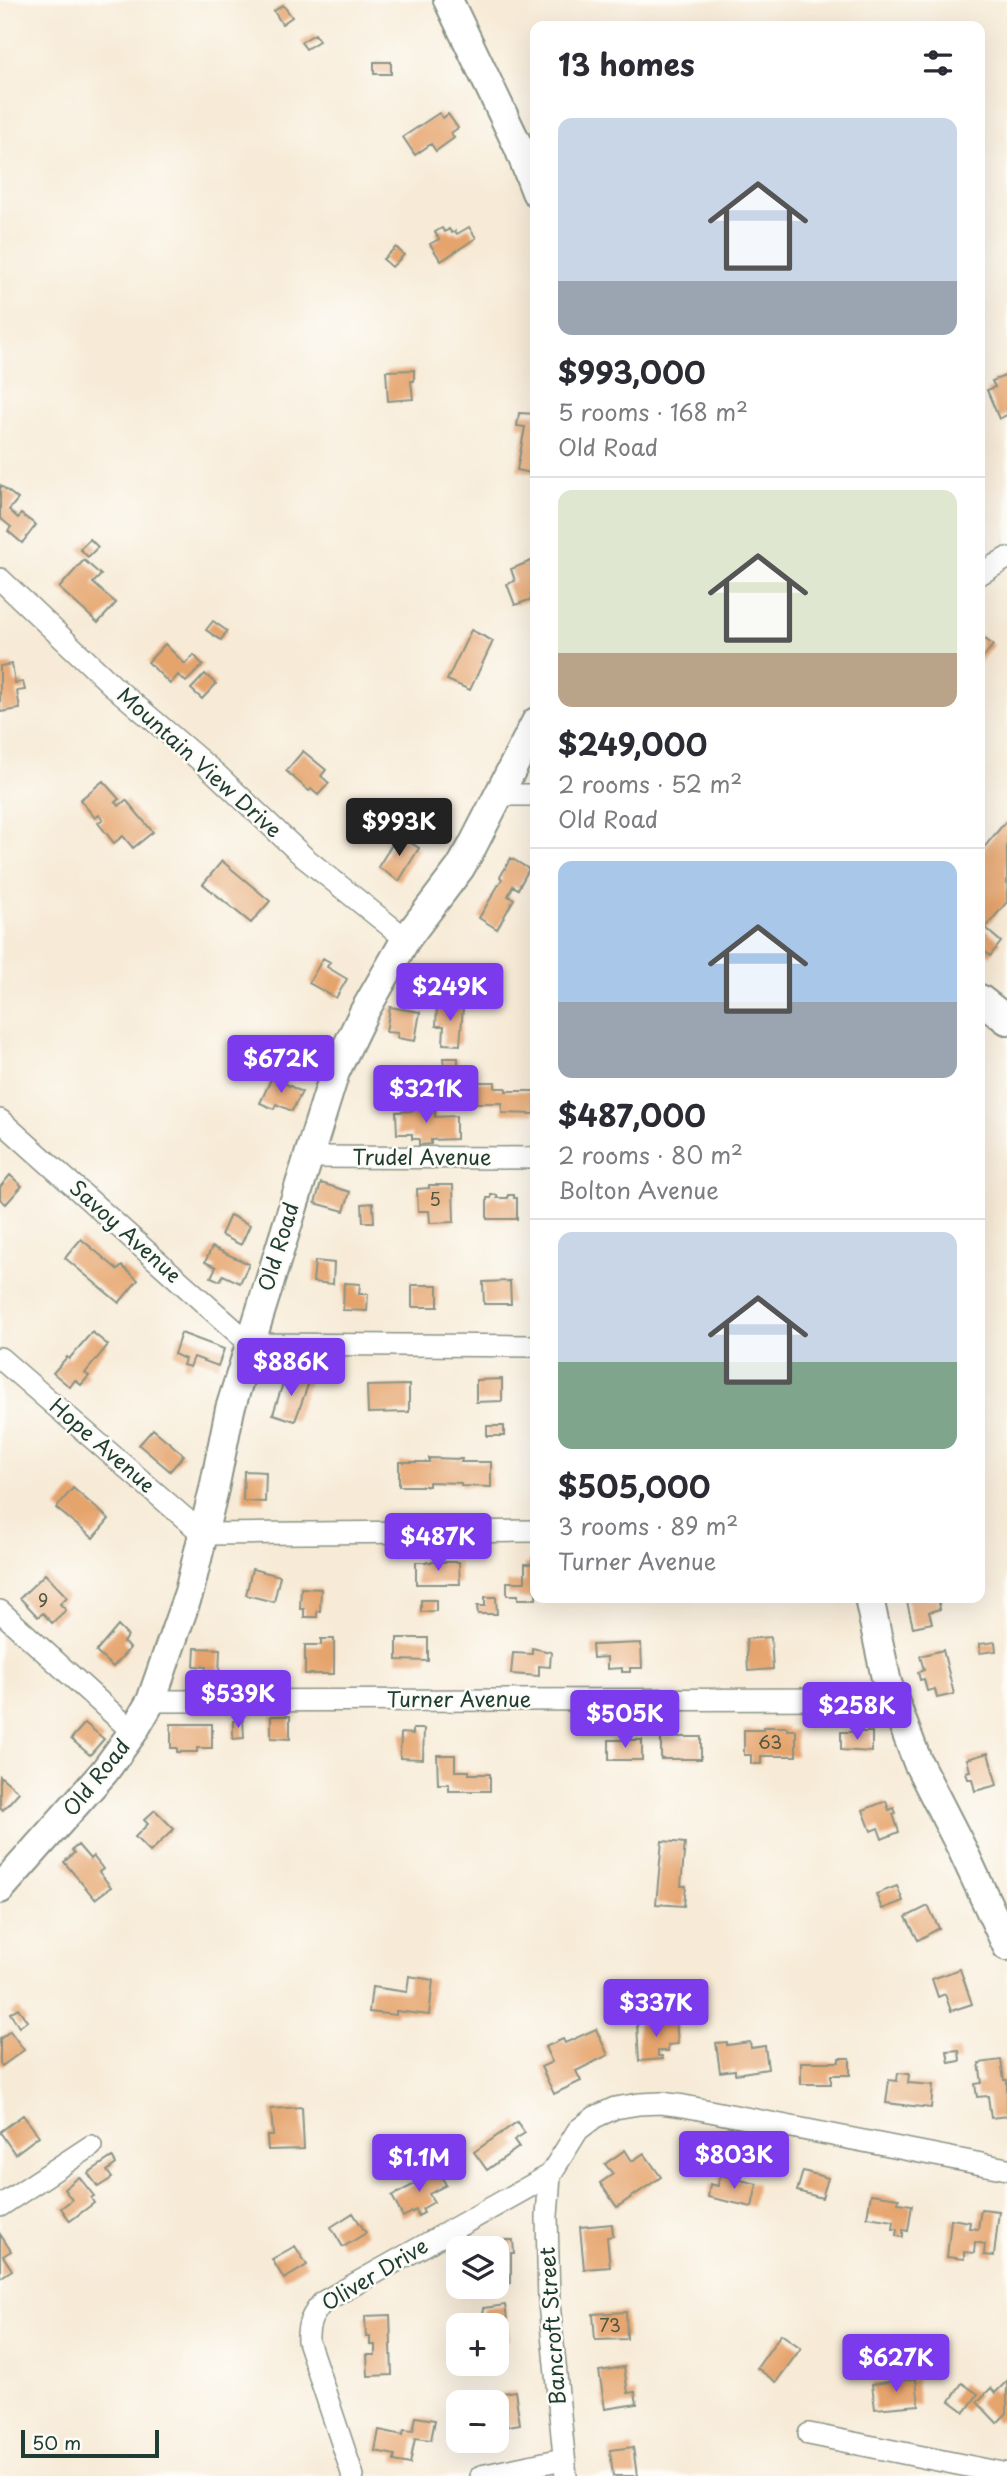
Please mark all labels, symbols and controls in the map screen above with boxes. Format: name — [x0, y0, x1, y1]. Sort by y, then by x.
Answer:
text: 13 homes — [558, 41, 695, 86]
icon: filters — [919, 44, 957, 82]
icon: home — [695, 163, 821, 289]
text: $993,000 — [558, 349, 706, 394]
text: 5 rooms · 168 m² — [558, 394, 748, 429]
text: Old Road — [558, 429, 658, 464]
icon: home — [695, 535, 821, 661]
street label: Mountain View Drive — [111, 679, 290, 844]
text: $249,000 — [558, 721, 707, 766]
text: 2 rooms · 52 m² — [558, 766, 742, 801]
pin: $993K — [350, 798, 448, 858]
text: Old Road — [558, 801, 658, 836]
text: $993K — [362, 803, 436, 838]
icon: home — [695, 906, 821, 1032]
pin: $249K — [401, 964, 499, 1023]
text: $249K — [412, 968, 488, 1003]
pin: $672K — [232, 1036, 330, 1095]
text: $672K — [243, 1040, 319, 1075]
pin: $321K — [377, 1066, 475, 1125]
text: $321K — [389, 1070, 463, 1105]
text: $487,000 — [558, 1092, 706, 1137]
text: 2 rooms · 80 m² — [558, 1137, 743, 1172]
street label: Trudel Avenue — [353, 1140, 491, 1172]
street label: Savoy Avenue — [63, 1172, 189, 1290]
text: Bolton Avenue — [558, 1172, 719, 1207]
house number: 5 — [429, 1185, 441, 1212]
street label: Old Road — [248, 1198, 306, 1295]
icon: home — [695, 1277, 821, 1403]
pin: $886K — [242, 1338, 340, 1398]
text: $886K — [253, 1343, 329, 1378]
street label: Hope Avenue — [44, 1390, 163, 1499]
text: $505,000 — [558, 1463, 710, 1508]
text: 3 rooms · 89 m² — [558, 1508, 738, 1543]
pin: $487K — [389, 1514, 487, 1573]
text: $487K — [401, 1518, 475, 1553]
text: Turner Avenue — [558, 1543, 716, 1578]
house number: 9 — [38, 1586, 48, 1613]
pin: $539K — [189, 1670, 287, 1730]
text: $539K — [201, 1675, 275, 1710]
street label: Turner Avenue — [387, 1682, 531, 1714]
pin: $258K — [808, 1682, 906, 1742]
text: $258K — [818, 1687, 896, 1722]
pin: $505K — [576, 1690, 674, 1750]
text: $505K — [586, 1695, 664, 1730]
house number: 63 — [758, 1728, 782, 1755]
street label: Old Road — [54, 1731, 137, 1822]
pin: $337K — [607, 1980, 705, 2039]
text: $337K — [619, 1984, 693, 2019]
pin: $803K — [685, 2132, 783, 2191]
pin: $1.1M — [370, 2134, 468, 2194]
text: $803K — [695, 2136, 773, 2171]
text: $1.1M — [388, 2139, 450, 2174]
street label: Oliver Drive — [315, 2229, 433, 2318]
map controls — [446, 2236, 509, 2453]
button: layers — [446, 2236, 509, 2299]
street label: Bancroft Street — [530, 2246, 572, 2406]
house number: 73 — [599, 2311, 621, 2338]
button: + — [446, 2313, 509, 2376]
pin: $627K — [847, 2334, 945, 2394]
text: $627K — [858, 2339, 934, 2374]
button: − — [446, 2390, 509, 2453]
scale bar — [21, 2427, 159, 2459]
text: 50 m — [32, 2428, 81, 2456]

